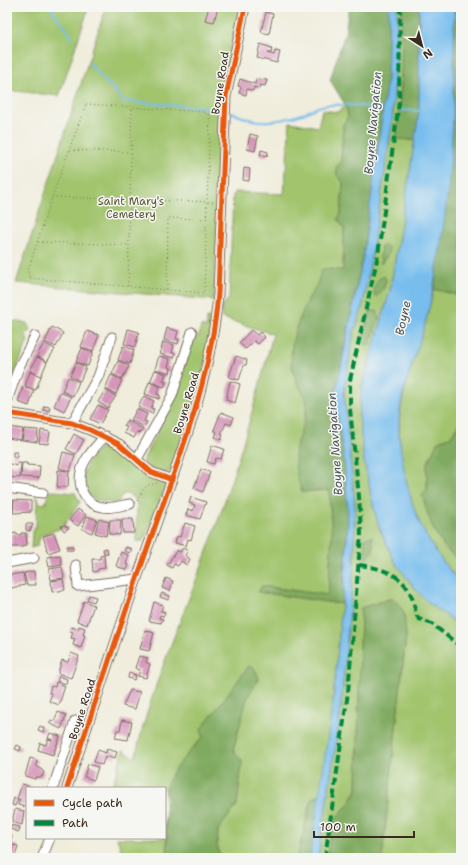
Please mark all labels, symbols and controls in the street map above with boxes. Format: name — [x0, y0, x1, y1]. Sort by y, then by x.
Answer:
north arrow — [402, 26, 442, 66]
text: N — [419, 45, 436, 62]
street label: Boyne Road — [208, 50, 233, 116]
water label: Boyne Navigation — [361, 71, 385, 175]
park label: Saint Mary's Cemetery — [98, 194, 164, 222]
water label: Boyne — [392, 299, 415, 337]
street label: Boyne Road — [170, 371, 203, 436]
water label: Boyne Navigation — [323, 392, 347, 496]
street label: Boyne Road — [66, 677, 99, 742]
legend — [26, 787, 166, 839]
text: Cycle path — [62, 795, 123, 811]
scale bar — [314, 813, 414, 839]
text: Path — [62, 815, 88, 831]
text: 100 m — [320, 819, 356, 835]

